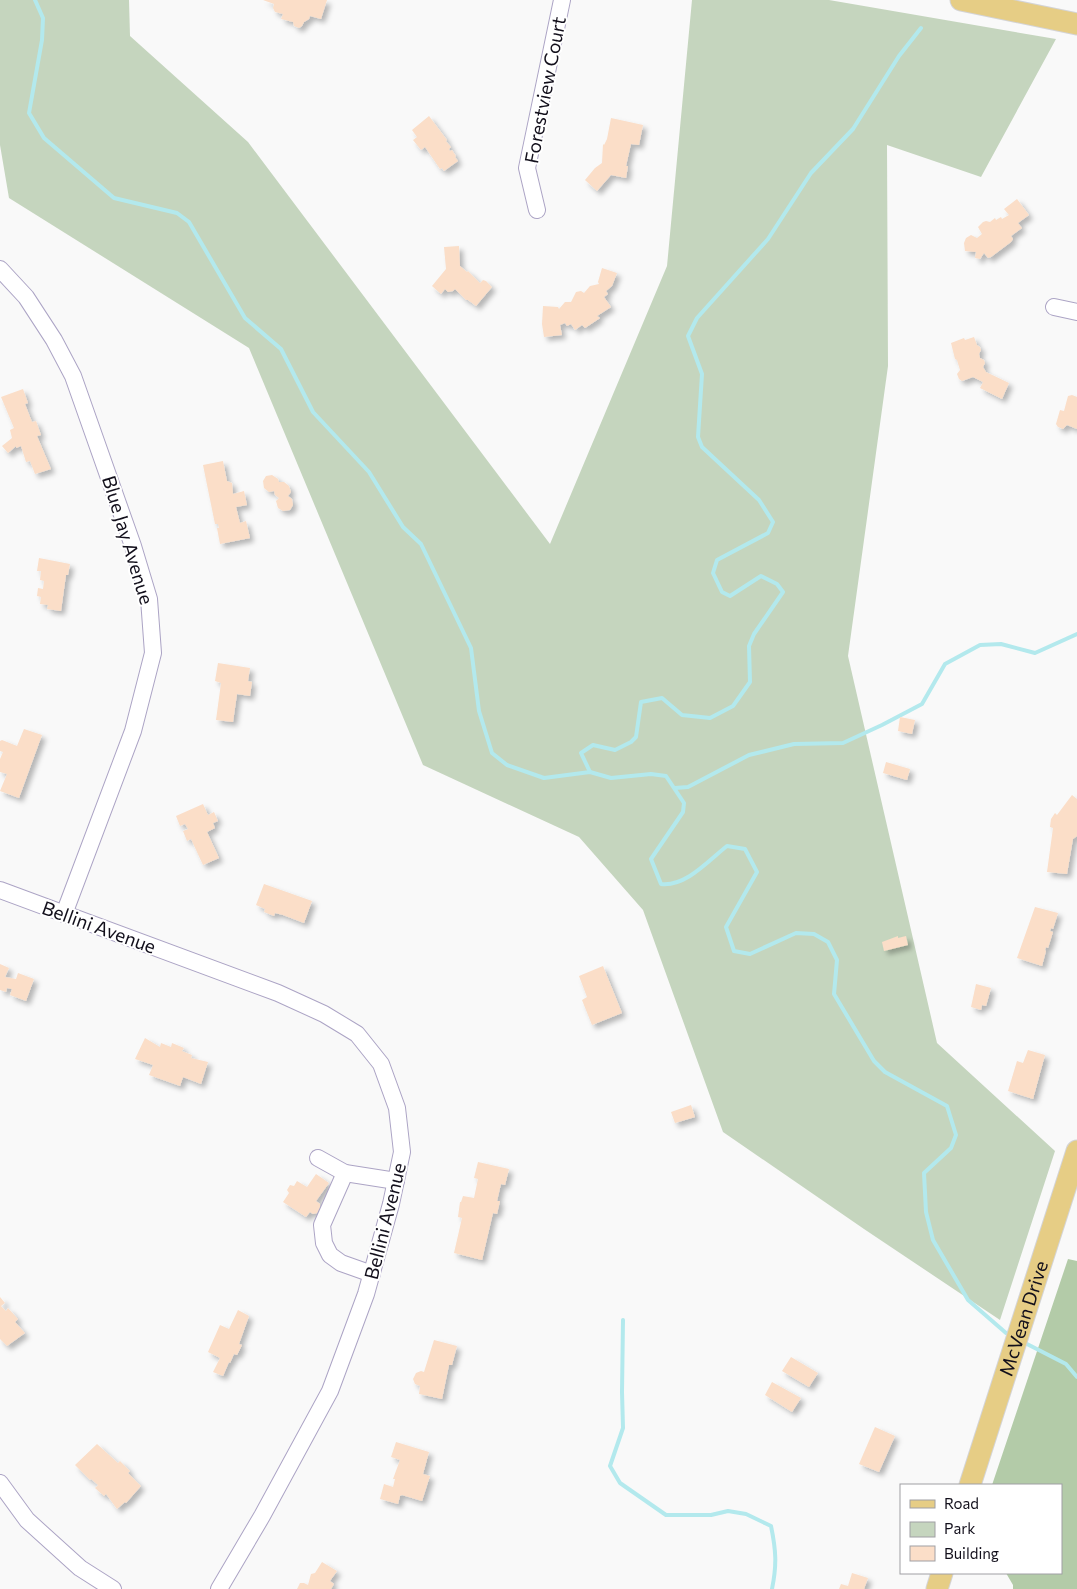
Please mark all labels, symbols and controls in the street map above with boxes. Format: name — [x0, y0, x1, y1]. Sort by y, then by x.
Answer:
street label: Forestview Court — [519, 14, 570, 165]
street label: Blue Jay Avenue — [98, 473, 159, 607]
street label: Bellini Avenue — [39, 895, 159, 958]
street label: Bellini Avenue — [359, 1160, 410, 1282]
street label: McVean Drive — [994, 1258, 1052, 1379]
legend — [900, 1484, 1062, 1574]
text: Road — [944, 1494, 979, 1512]
text: Park — [944, 1519, 975, 1537]
text: Building — [944, 1544, 999, 1562]

